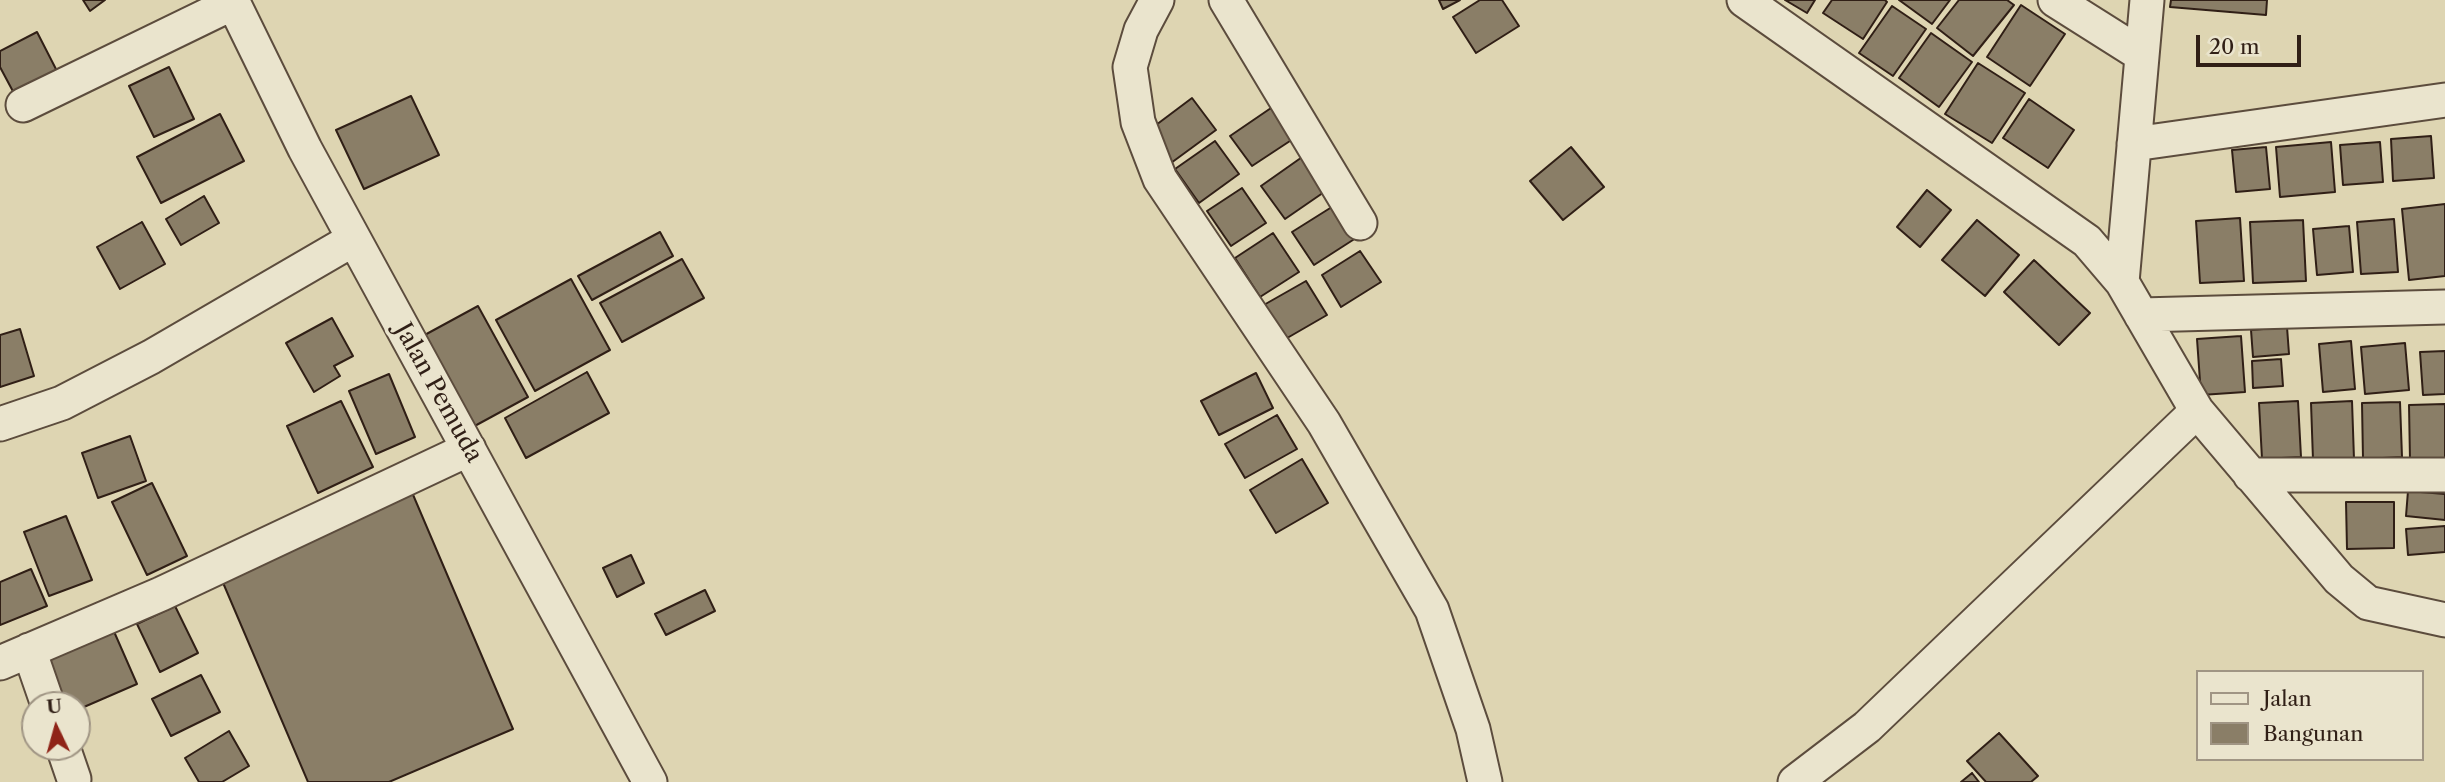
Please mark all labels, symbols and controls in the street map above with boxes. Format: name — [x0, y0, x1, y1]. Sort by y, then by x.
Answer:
scale bar — [2200, 21, 2305, 65]
text: 20 m — [2209, 34, 2260, 59]
street label: Jalan Pemuda — [388, 318, 488, 468]
legend — [2196, 670, 2424, 761]
text: Jalan — [2263, 686, 2312, 711]
north arrow — [21, 691, 91, 761]
text: U — [46, 694, 63, 719]
text: Bangunan — [2263, 721, 2363, 746]

